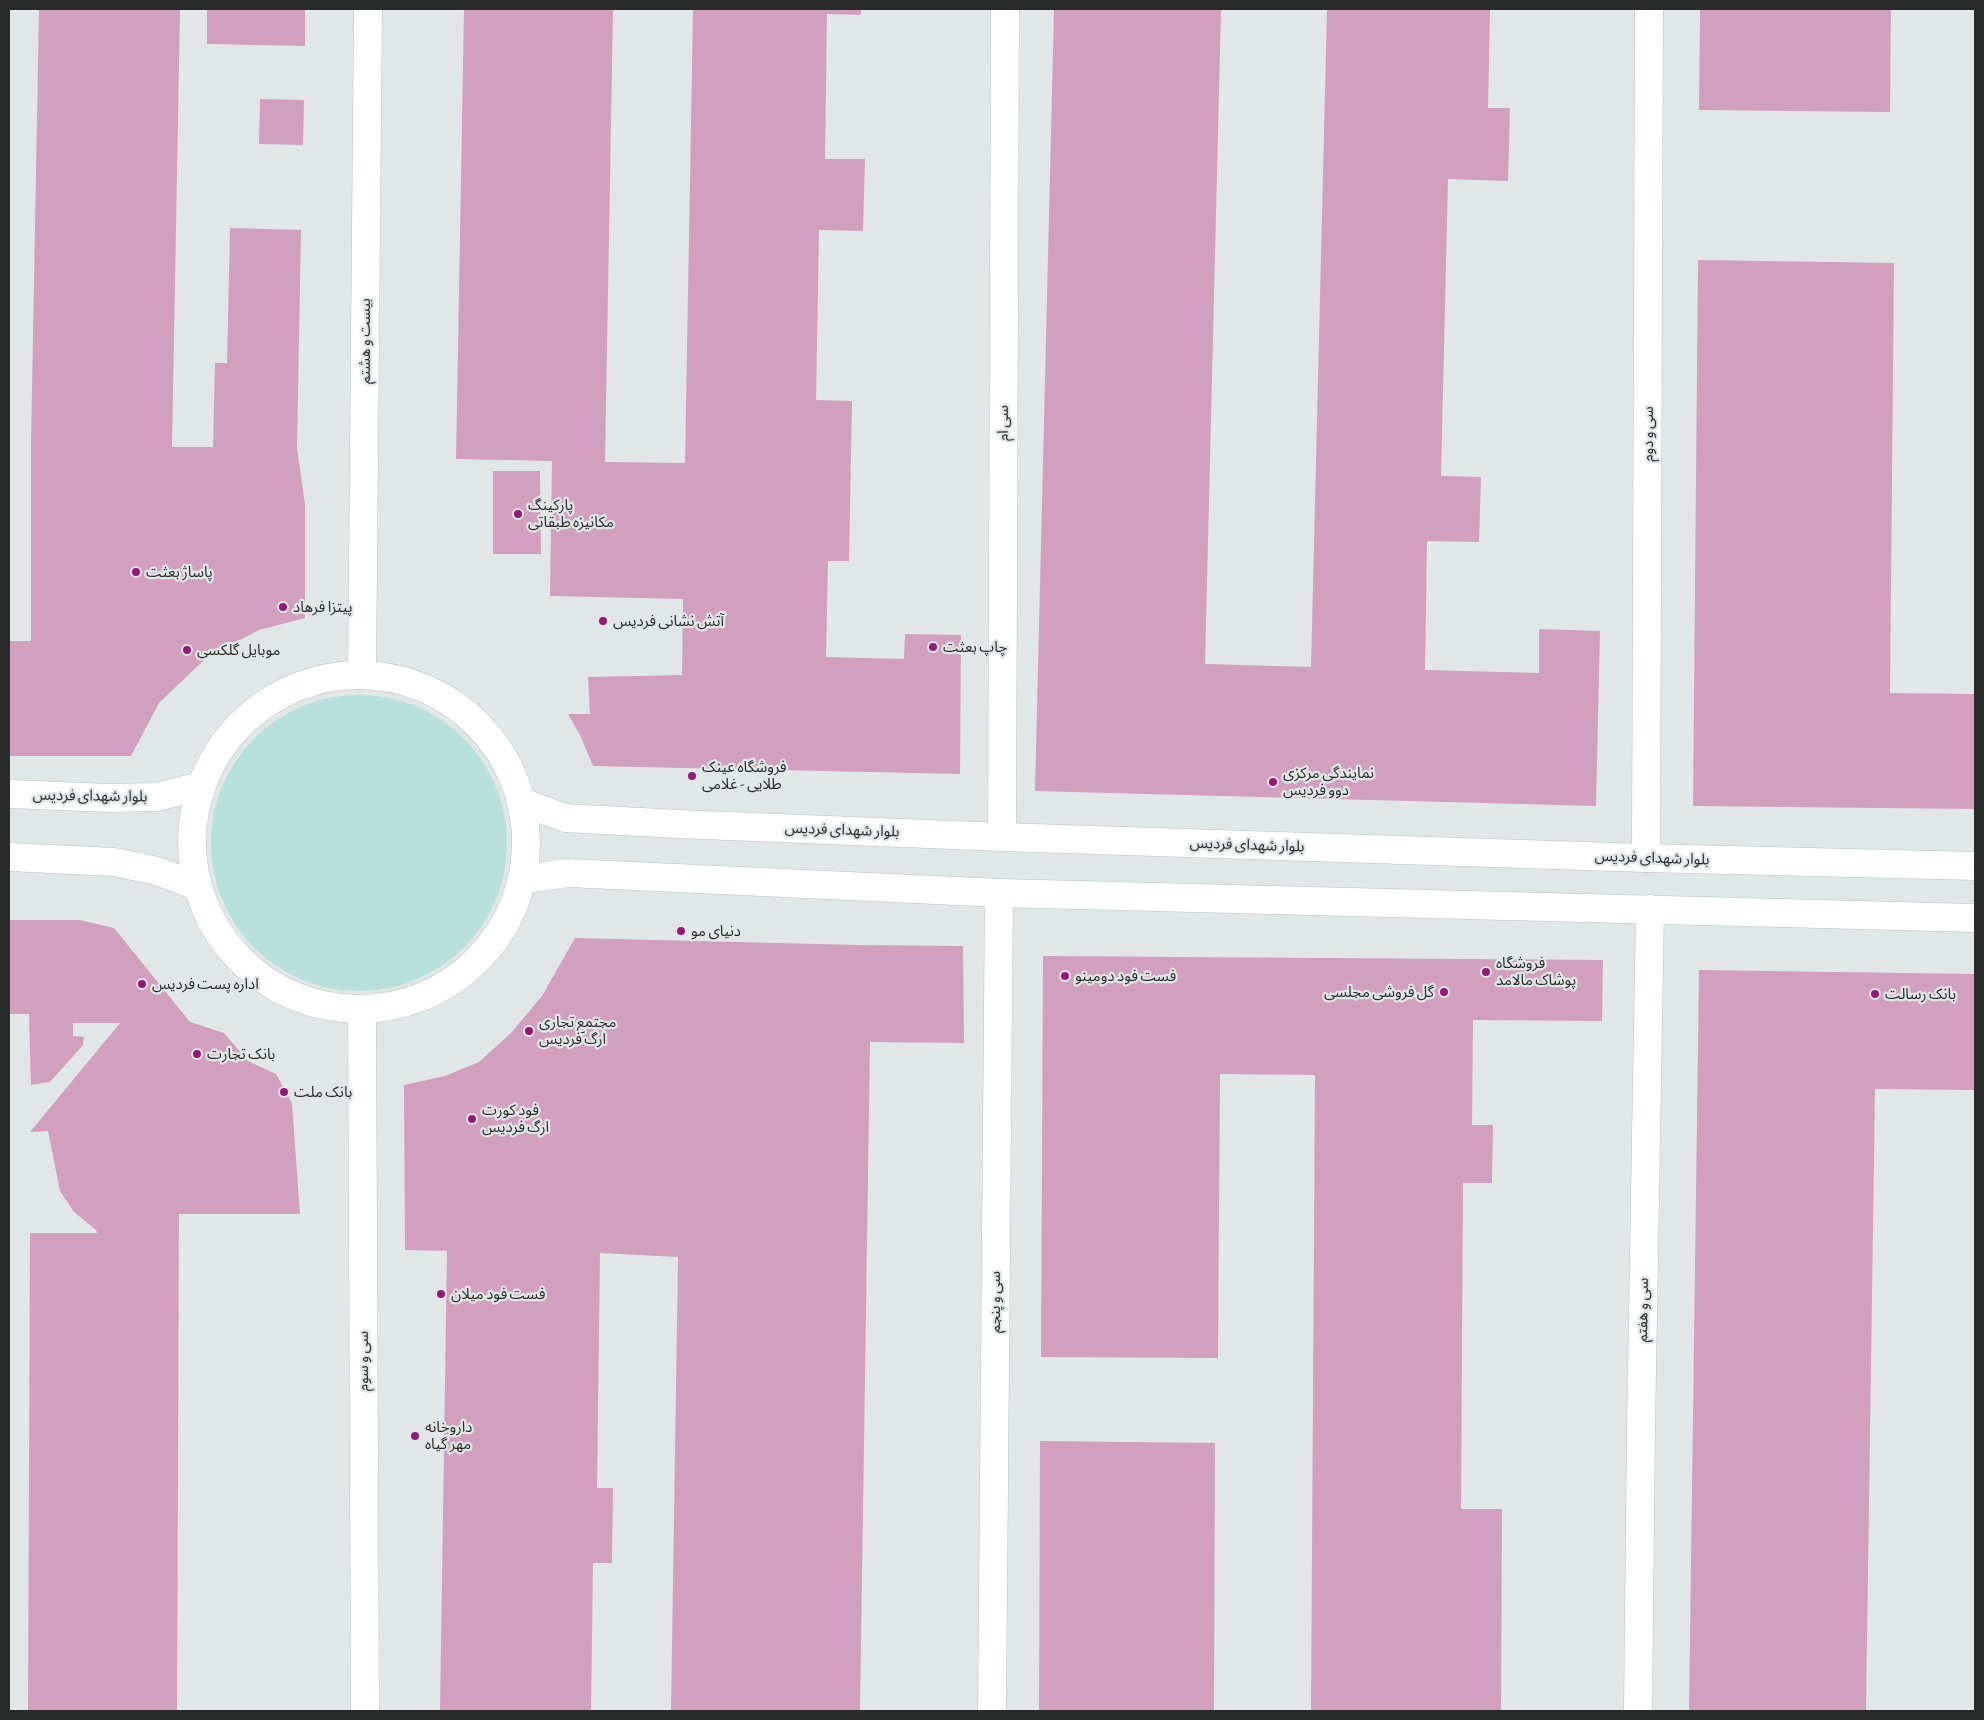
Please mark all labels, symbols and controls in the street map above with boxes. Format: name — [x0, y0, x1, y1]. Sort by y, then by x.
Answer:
street label: بیست و هشتم — [356, 298, 374, 384]
street label: سی ام — [994, 405, 1012, 441]
street label: سی و دوم — [1639, 406, 1657, 462]
place label: پارکینگ مکانیزه طبقاتی — [528, 496, 614, 531]
marker: پارکینگ مکانیزه طبقاتی — [512, 508, 524, 520]
place label: پاساژ بعثت — [146, 563, 213, 581]
marker: پاساژ بعثت — [130, 566, 142, 578]
place label: پیتزا فرهاد — [293, 598, 352, 616]
marker: پیتزا فرهاد — [277, 601, 289, 613]
place label: آتش نشانی فردیس — [613, 612, 724, 630]
marker: آتش نشانی فردیس — [597, 615, 609, 627]
place label: چاپ بعثت — [943, 638, 1007, 656]
place label: موبایل گلکسی — [197, 641, 280, 659]
marker: چاپ بعثت — [927, 641, 939, 653]
marker: موبایل گلکسی — [181, 644, 193, 656]
place label: فروشگاه عینک طلایی - غلامی — [702, 758, 787, 793]
place label: نمایندگی مرکزی دوو فردیس — [1283, 764, 1374, 799]
marker: فروشگاه عینک طلایی - غلامی — [686, 770, 698, 782]
marker: نمایندگی مرکزی دوو فردیس — [1267, 776, 1279, 788]
street label: بلوار شهدای فردیس — [32, 786, 148, 806]
street label: بلوار شهدای فردیس — [784, 819, 900, 841]
street label: بلوار شهدای فردیس — [1189, 834, 1305, 856]
street label: بلوار شهدای فردیس — [1594, 847, 1710, 869]
place label: دنیای مو — [691, 922, 741, 940]
marker: دنیای مو — [675, 925, 687, 937]
place label: فروشگاه پوشاک مالامد — [1496, 954, 1576, 989]
marker: فروشگاه پوشاک مالامد — [1480, 966, 1492, 978]
place label: فست فود دومینو — [1075, 967, 1176, 985]
marker: فست فود دومینو — [1059, 970, 1071, 982]
place label: اداره پست فردیس — [152, 975, 259, 993]
marker: اداره پست فردیس — [136, 978, 148, 990]
place label: گل فروشی مجلسی — [1324, 983, 1434, 1001]
place label: بانک رسالت — [1885, 985, 1956, 1003]
marker: گل فروشی مجلسی — [1438, 986, 1450, 998]
marker: بانک رسالت — [1869, 988, 1881, 1000]
place label: مجتمع تجاری ارگ فردیس — [539, 1013, 616, 1048]
marker: مجتمع تجاری ارگ فردیس — [523, 1025, 535, 1037]
place label: بانک تجارت — [207, 1045, 275, 1063]
marker: بانک تجارت — [191, 1048, 203, 1060]
place label: بانک ملت — [294, 1083, 352, 1101]
marker: بانک ملت — [278, 1086, 290, 1098]
place label: فود کورت ارگ فردیس — [482, 1101, 549, 1136]
marker: فود کورت ارگ فردیس — [466, 1113, 478, 1125]
street label: سی و پنجم — [986, 1271, 1004, 1333]
street label: سی و هفتم — [1633, 1278, 1653, 1342]
place label: فست فود میلان — [451, 1285, 545, 1303]
marker: فست فود میلان — [435, 1288, 447, 1300]
street label: سی و سوم — [354, 1331, 372, 1391]
place label: داروخانه مهر گیاه — [425, 1418, 472, 1453]
marker: داروخانه مهر گیاه — [409, 1430, 421, 1442]

